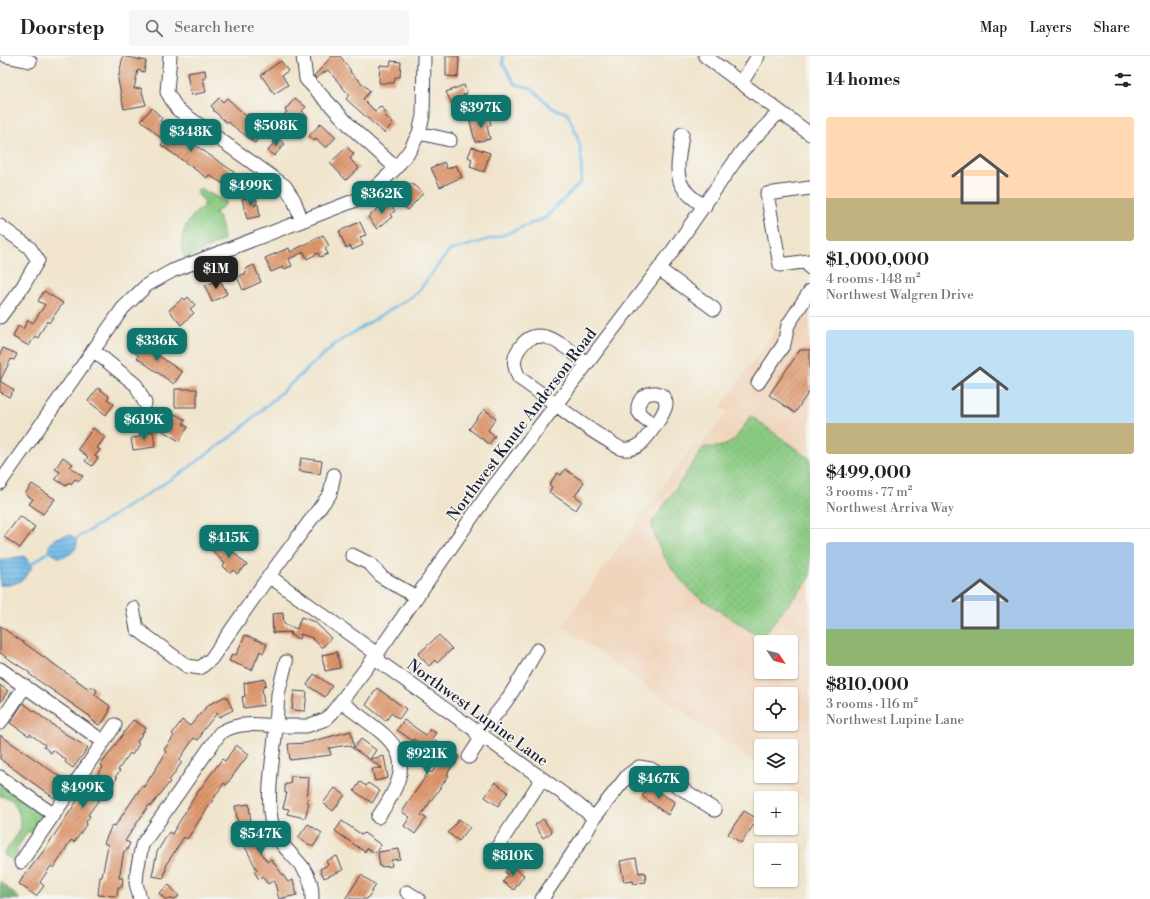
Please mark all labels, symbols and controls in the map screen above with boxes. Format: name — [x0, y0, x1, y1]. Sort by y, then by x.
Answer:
search box — [129, 10, 409, 46]
text: Doorstep — [20, 16, 105, 40]
icon: search — [143, 17, 165, 39]
text: Search here — [175, 18, 255, 37]
text: Map — [980, 19, 1007, 37]
text: Layers — [1029, 19, 1072, 37]
text: Share — [1094, 19, 1130, 37]
text: 14 homes — [826, 69, 900, 91]
icon: filters — [1112, 69, 1134, 91]
pin: $397K — [453, 95, 509, 129]
text: $397K — [460, 100, 502, 116]
pin: $508K — [248, 113, 304, 147]
text: $508K — [254, 118, 298, 134]
pin: $348K — [163, 119, 219, 153]
text: $348K — [169, 124, 213, 140]
icon: home — [944, 143, 1016, 215]
pin: $499K — [223, 173, 279, 207]
text: $499K — [229, 178, 273, 194]
pin: $362K — [354, 181, 410, 215]
text: $362K — [361, 186, 403, 202]
text: $1,000,000 — [826, 249, 929, 271]
pin: $1M — [197, 256, 235, 290]
text: $1M — [203, 261, 229, 277]
text: 4 rooms · 148 m² — [826, 271, 920, 287]
text: Northwest Walgren Drive — [826, 287, 974, 303]
street label: Northwest Knute Anderson Road — [443, 324, 601, 525]
pin: $336K — [129, 328, 185, 362]
text: $336K — [136, 333, 178, 349]
icon: home — [944, 356, 1016, 428]
pin: $619K — [116, 407, 172, 441]
text: $619K — [124, 412, 164, 428]
text: $499,000 — [826, 462, 911, 484]
text: 3 rooms · 77 m² — [826, 484, 912, 500]
text: Northwest Arriva Way — [826, 500, 954, 516]
pin: $415K — [201, 525, 257, 559]
text: $415K — [208, 530, 250, 546]
icon: home — [944, 568, 1016, 640]
north arrow — [754, 635, 798, 679]
map controls — [754, 635, 798, 887]
street label: Northwest Lupine Lane — [403, 655, 552, 771]
text: $810,000 — [826, 674, 909, 696]
button: locate — [754, 687, 798, 731]
text: 3 rooms · 116 m² — [826, 696, 918, 712]
text: Northwest Lupine Lane — [826, 712, 964, 728]
button: layers — [754, 739, 798, 783]
pin: $921K — [399, 741, 455, 775]
text: $921K — [407, 746, 447, 762]
pin: $467K — [631, 766, 687, 800]
text: $467K — [638, 771, 680, 787]
pin: $499K — [55, 775, 111, 809]
text: $499K — [61, 780, 105, 796]
button: + — [754, 791, 798, 835]
pin: $547K — [233, 821, 289, 855]
text: $547K — [240, 826, 282, 842]
pin: $810K — [485, 843, 541, 877]
button: − — [754, 843, 798, 887]
text: $810K — [492, 848, 534, 864]

